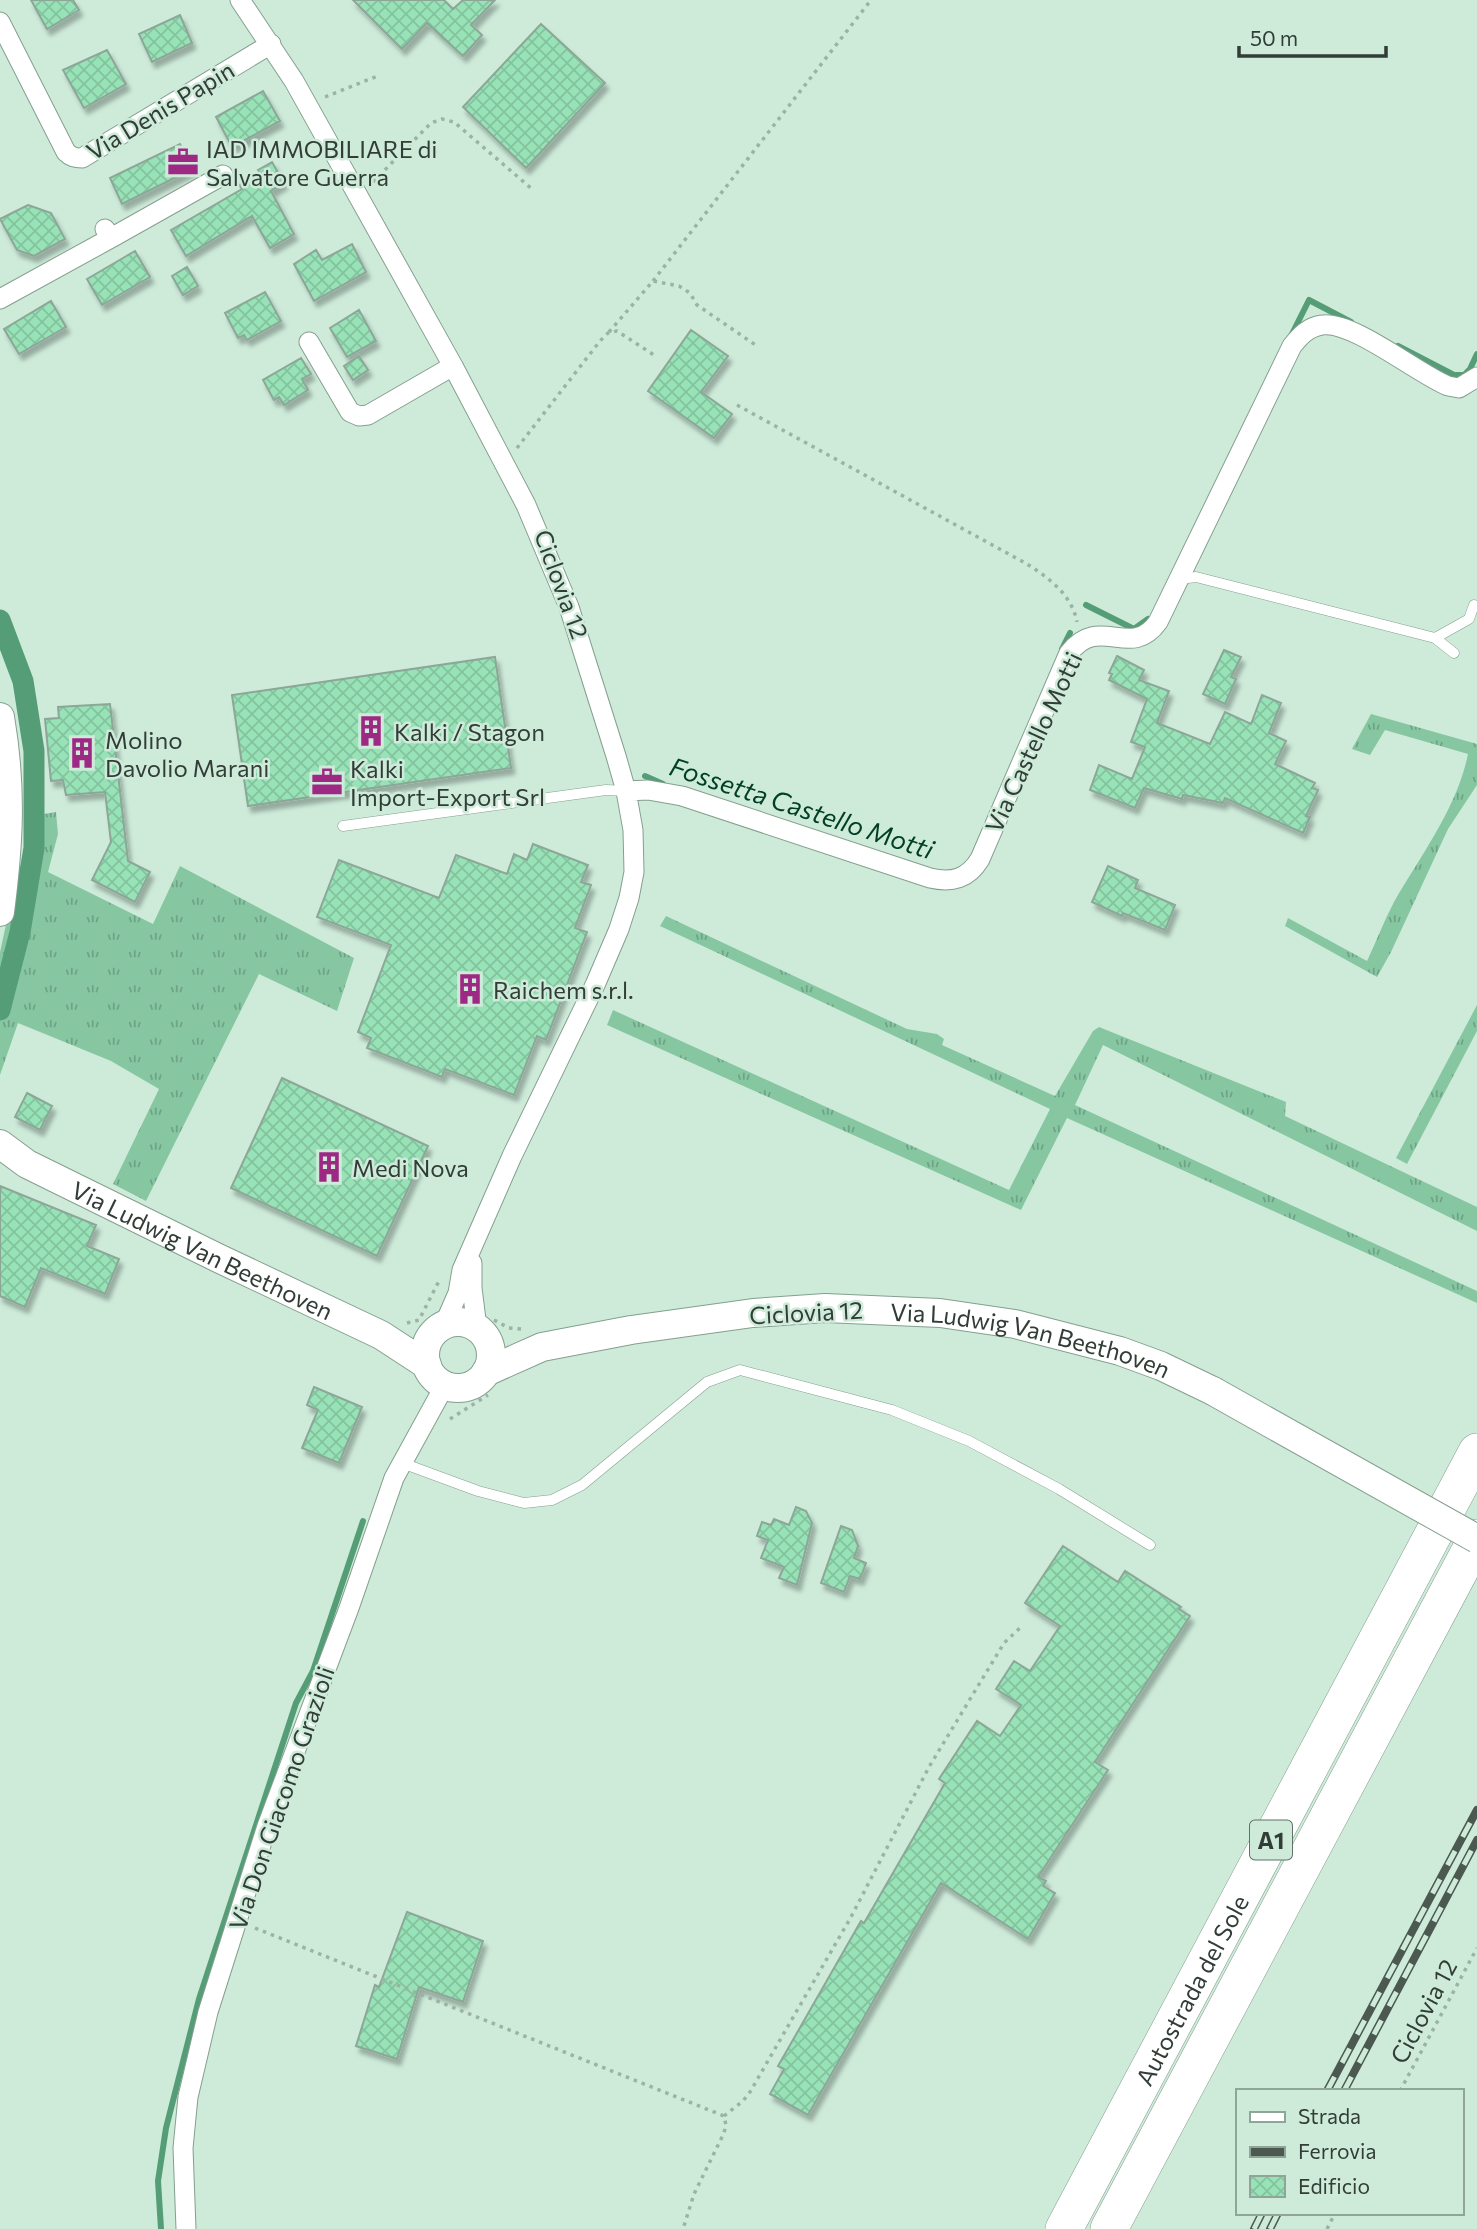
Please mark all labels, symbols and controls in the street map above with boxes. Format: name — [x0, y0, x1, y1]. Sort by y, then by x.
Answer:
scale bar — [1239, 14, 1386, 58]
text: 50 m — [1250, 25, 1298, 50]
street label: Via Denis Papin — [81, 54, 239, 166]
place label: IAD IMMOBILIARE di Salvatore Guerra — [206, 134, 438, 191]
office icon: IAD IMMOBILIARE di Salvatore Guerra — [166, 145, 200, 179]
street label: Ciclovia 12 — [529, 526, 595, 642]
street label: Via Castello Motti — [978, 647, 1088, 837]
building icon: Kalki / Stagon — [354, 714, 388, 748]
place label: Kalki / Stagon — [394, 717, 545, 746]
place label: Molino Davolio Marani — [105, 725, 270, 782]
building icon: Molino Davolio Marani — [65, 736, 99, 770]
water label: Fossetta Castello Motti — [666, 750, 939, 865]
place label: Kalki Import-Export Srl — [350, 754, 545, 811]
office icon: Kalki Import-Export Srl — [310, 765, 344, 799]
building icon: Raichem s.r.l. — [453, 972, 487, 1006]
place label: Raichem s.r.l. — [493, 975, 634, 1004]
building icon: Medi Nova — [312, 1150, 346, 1184]
place label: Medi Nova — [352, 1153, 469, 1182]
street label: Via Ludwig Van Beethoven — [67, 1174, 338, 1325]
street label: Ciclovia 12 — [748, 1295, 864, 1329]
street label: Via Ludwig Van Beethoven — [890, 1296, 1175, 1383]
street label: Via Don Giacomo Grazioli — [222, 1662, 340, 1934]
road number: A1 — [1250, 1820, 1292, 1859]
street label: Autostrada del Sole — [1129, 1889, 1254, 2090]
street label: Ciclovia 12 — [1384, 1954, 1462, 2068]
legend — [1236, 2089, 1463, 2215]
text: Strada — [1298, 2103, 1361, 2128]
text: Ferrovia — [1298, 2138, 1376, 2163]
text: Edificio — [1298, 2173, 1370, 2198]

